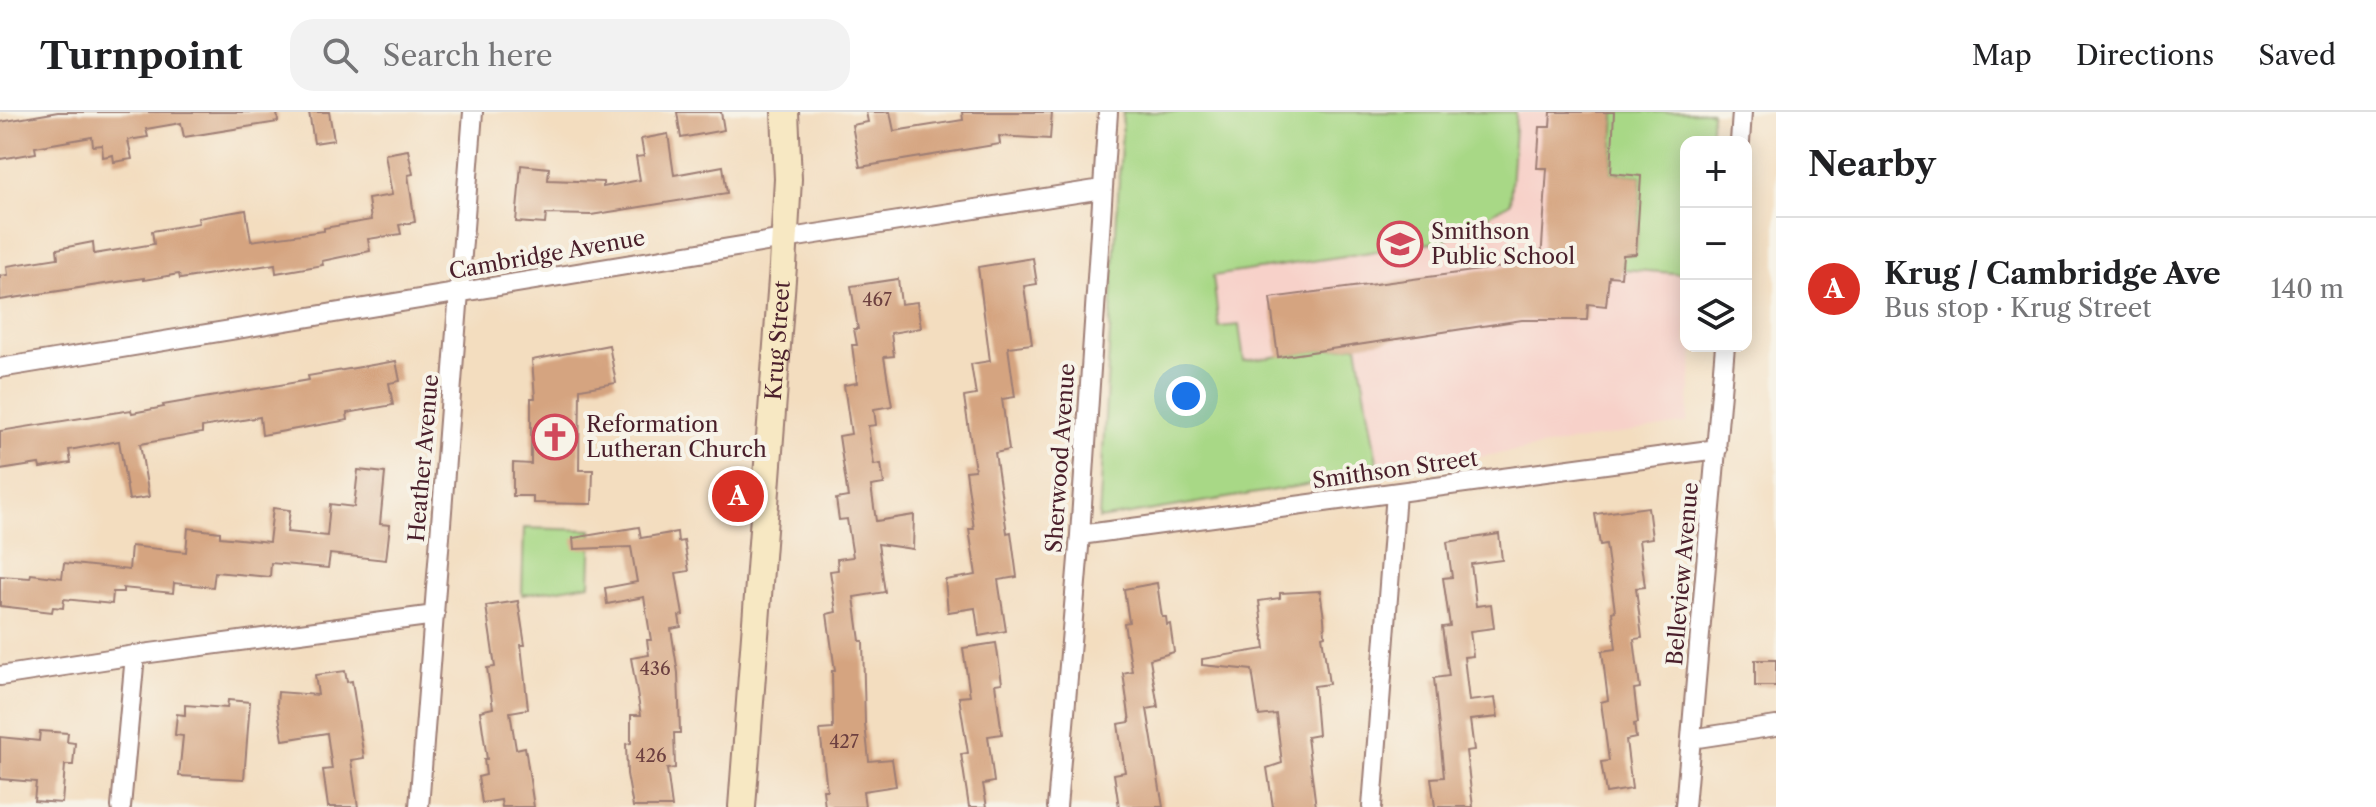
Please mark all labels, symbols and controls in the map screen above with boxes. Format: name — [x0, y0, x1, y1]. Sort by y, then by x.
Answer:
search box — [290, 19, 850, 91]
text: Turnpoint — [40, 32, 242, 79]
icon: search — [318, 33, 362, 77]
text: Search here — [382, 37, 552, 74]
text: Map — [1972, 38, 2032, 72]
text: Directions — [2076, 38, 2214, 72]
text: Saved — [2258, 38, 2336, 72]
map controls — [1680, 136, 1752, 352]
button: + — [1680, 136, 1752, 208]
text: Nearby — [1808, 143, 1936, 185]
button: − — [1680, 208, 1752, 280]
place label: Smithson Public School — [1431, 218, 1575, 270]
school or university icon: Smithson Public School — [1376, 220, 1424, 268]
street label: Cambridge Avenue — [447, 224, 647, 285]
text: Krug / Cambridge Ave — [1884, 255, 2221, 292]
text: A — [1824, 273, 1844, 305]
text: 140 m — [2270, 273, 2344, 305]
street label: Krug Street — [760, 279, 796, 401]
button: layers — [1680, 280, 1752, 352]
house number: 467 — [862, 289, 892, 311]
text: Bus stop · Krug Street — [1884, 292, 2151, 324]
street label: Sherwood Avenue — [1040, 362, 1081, 554]
street label: Heather Avenue — [403, 373, 444, 543]
your location — [1166, 376, 1206, 416]
place label: Reformation Lutheran Church — [586, 411, 767, 463]
church icon: Reformation Lutheran Church — [531, 413, 579, 461]
street label: Smithson Street — [1311, 444, 1480, 494]
pin: A — [712, 466, 764, 526]
street label: Belleview Avenue — [1661, 481, 1704, 667]
house number: 436 — [640, 658, 670, 680]
house number: 427 — [829, 731, 859, 753]
house number: 426 — [635, 745, 667, 767]

